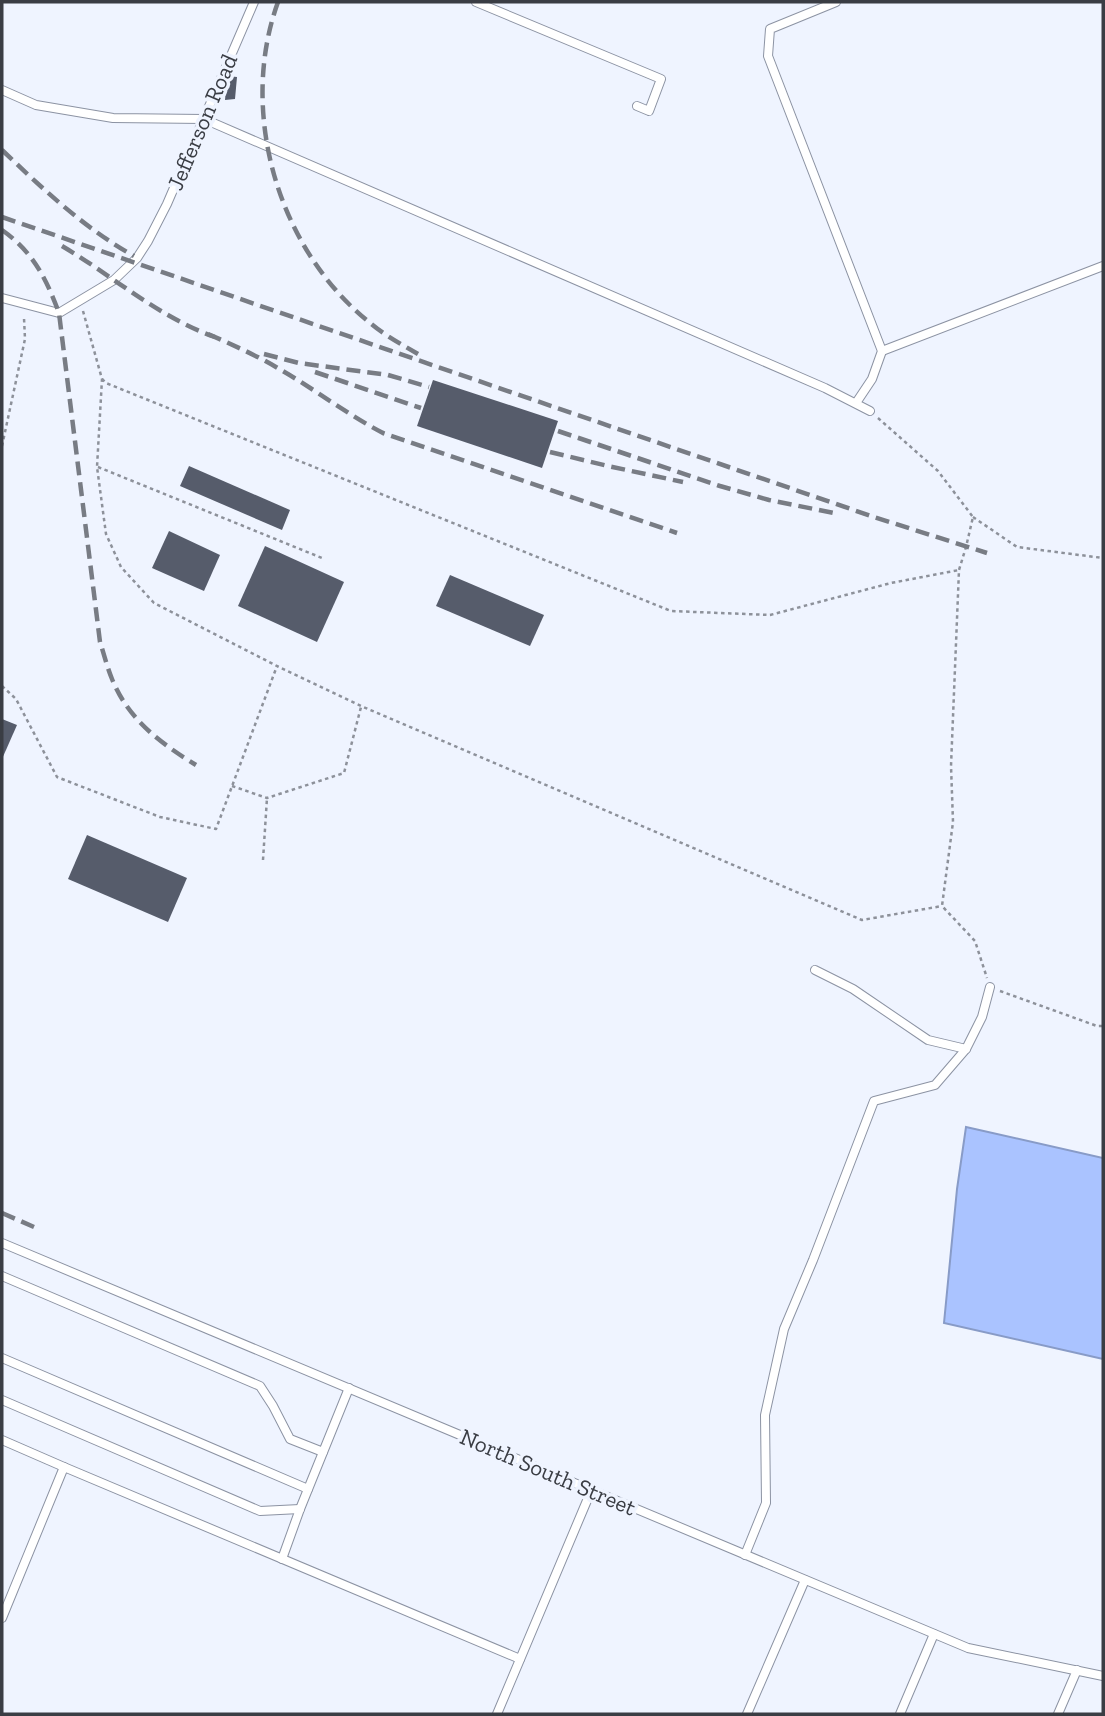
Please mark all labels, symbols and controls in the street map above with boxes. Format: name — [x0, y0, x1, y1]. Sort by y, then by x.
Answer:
street label: Jefferson Road — [161, 49, 243, 194]
street label: North South Street — [456, 1422, 641, 1522]

